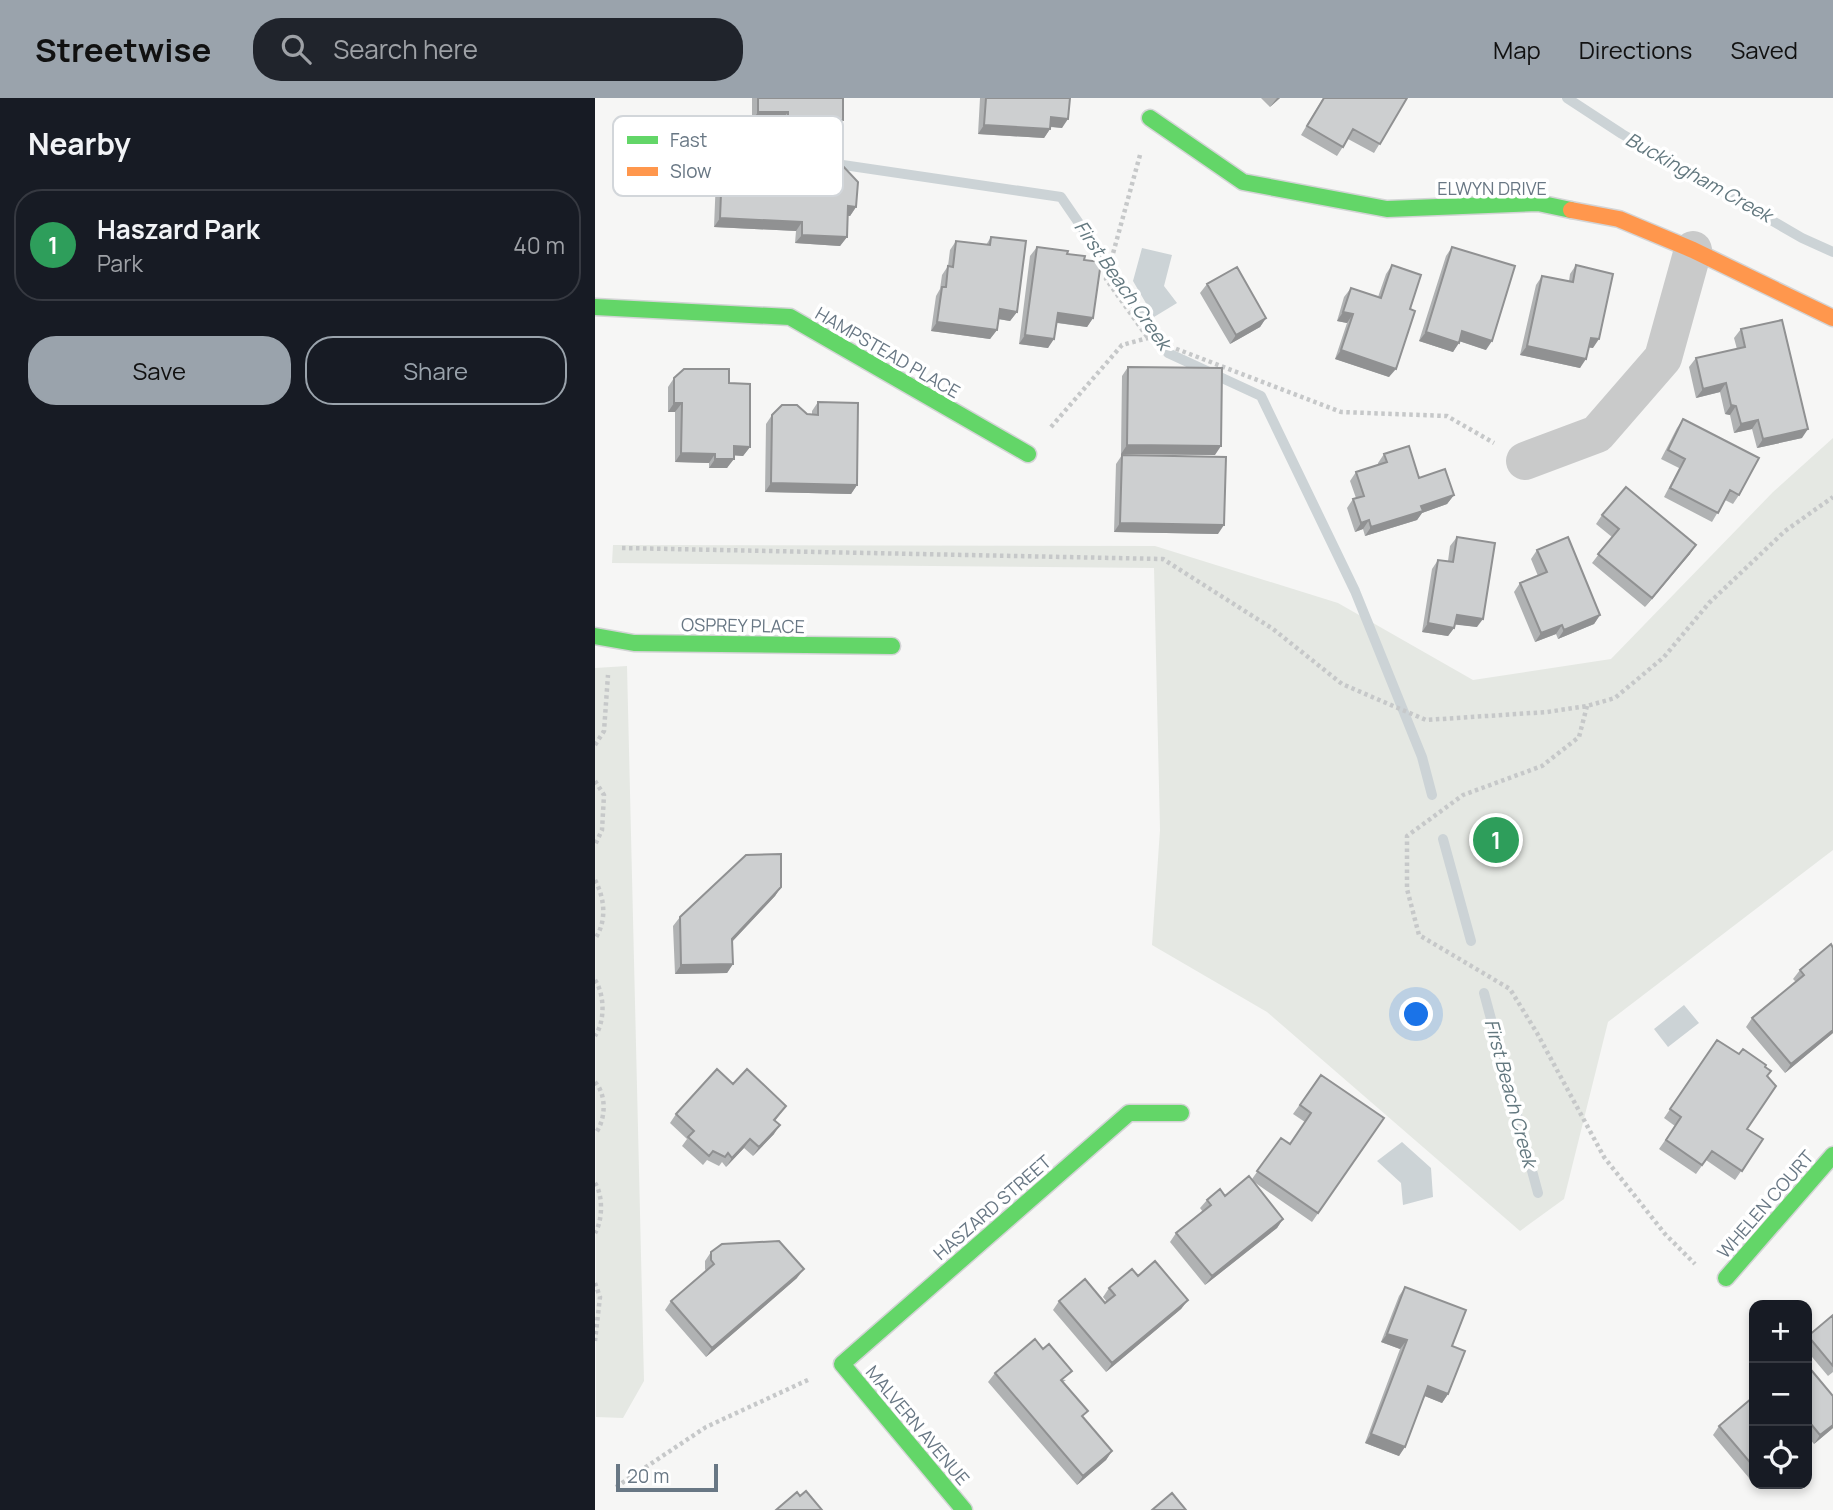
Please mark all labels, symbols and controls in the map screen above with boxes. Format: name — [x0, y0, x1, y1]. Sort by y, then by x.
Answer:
search box — [253, 18, 743, 81]
text: Streetwise — [35, 27, 211, 72]
icon: search — [277, 30, 315, 68]
text: Search here — [333, 31, 478, 67]
text: Map — [1493, 33, 1541, 66]
text: Directions — [1579, 33, 1692, 66]
text: Saved — [1730, 33, 1798, 66]
legend — [613, 116, 843, 196]
text: Nearby — [28, 123, 131, 164]
water label: Buckingham Creek — [1621, 126, 1779, 229]
text: Fast — [670, 127, 707, 153]
text: Slow — [670, 158, 712, 184]
street label: ELWYN DRIVE — [1437, 176, 1547, 200]
text: Haszard Park — [97, 211, 260, 247]
water label: First Beach Creek — [1069, 215, 1179, 357]
text: 1 — [48, 229, 58, 261]
text: 40 m — [513, 229, 565, 261]
text: Park — [97, 247, 143, 279]
street label: HAMPSTEAD PLACE — [811, 301, 965, 403]
button: Save — [28, 336, 291, 405]
button: Share — [305, 336, 567, 405]
street label: OSPREY PLACE — [681, 612, 805, 638]
pin: 1 — [1473, 814, 1519, 866]
your location — [1399, 997, 1433, 1031]
water label: First Beach Creek — [1479, 1016, 1544, 1172]
street label: WHELEN COURT — [1712, 1145, 1819, 1263]
street label: HASZARD STREET — [928, 1149, 1056, 1265]
map controls — [1749, 1300, 1812, 1489]
button: + — [1749, 1300, 1812, 1363]
street label: MALVERN AVENUE — [861, 1360, 975, 1490]
button: − — [1749, 1363, 1812, 1426]
button: locate — [1749, 1426, 1812, 1489]
scale bar — [616, 1461, 717, 1493]
text: 20 m — [627, 1463, 669, 1489]

